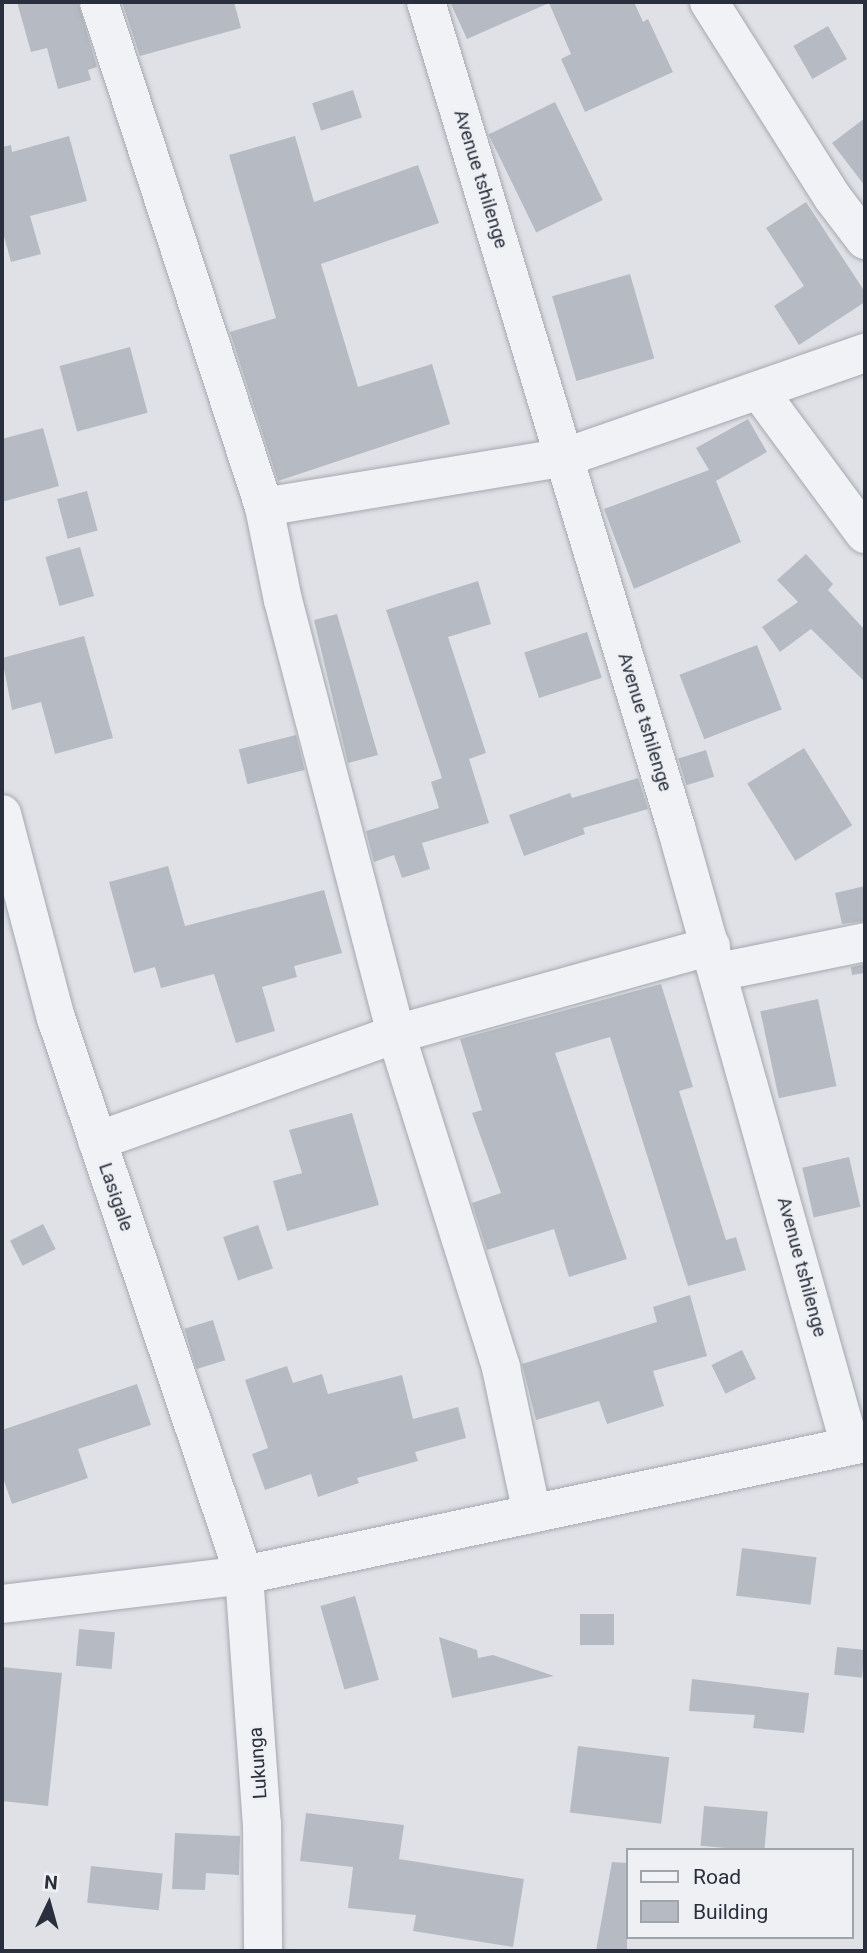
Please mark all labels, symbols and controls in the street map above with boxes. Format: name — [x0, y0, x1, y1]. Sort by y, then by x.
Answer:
street label: Avenue tshilenge — [449, 107, 513, 251]
street label: Avenue tshilenge — [613, 650, 677, 794]
street label: Lasigale — [94, 1160, 138, 1234]
street label: Avenue tshilenge — [772, 1195, 832, 1339]
street label: Lukunga — [244, 1726, 272, 1800]
legend — [626, 1848, 853, 1939]
text: Road — [693, 1865, 741, 1889]
north arrow — [14, 1869, 84, 1939]
text: N — [43, 1871, 59, 1895]
text: Building — [693, 1900, 768, 1924]

